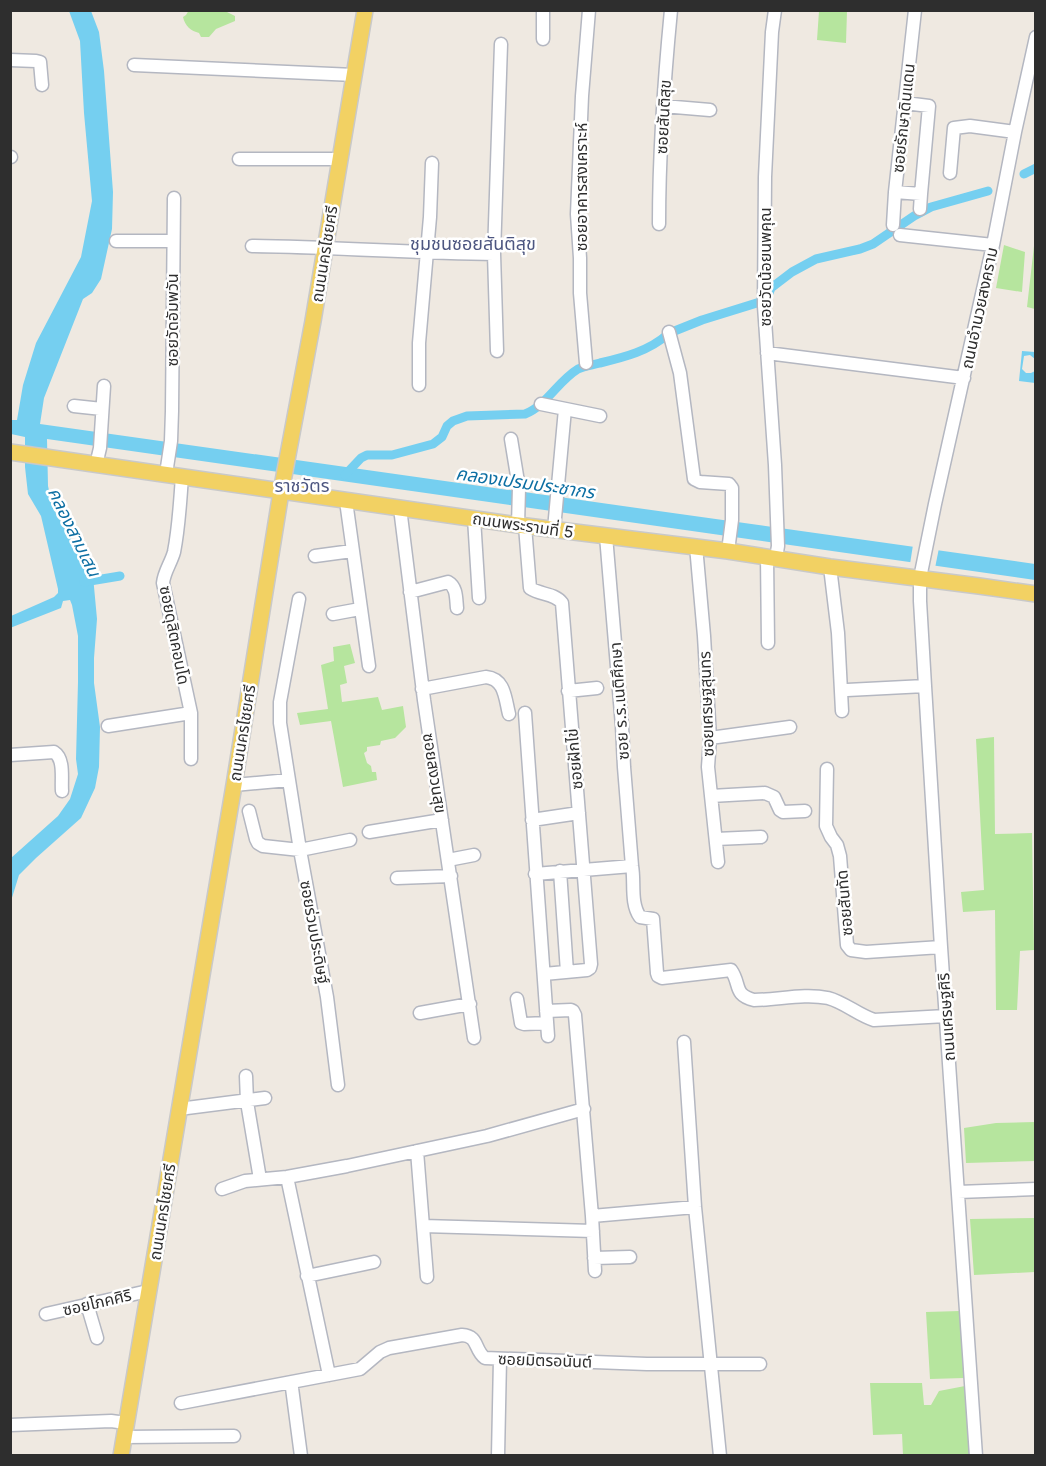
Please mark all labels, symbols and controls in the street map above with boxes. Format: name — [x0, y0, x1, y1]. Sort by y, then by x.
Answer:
street label: ซอยรักษาดินแดน — [887, 62, 919, 174]
street label: ซอยสันติสุข — [651, 79, 675, 155]
street label: ซอยอาคารสงเคราะห์ — [571, 122, 591, 251]
street label: ถนนนครไชยศรี — [306, 204, 342, 304]
street label: ซอยวัดน้อยนพคุณ — [755, 207, 775, 327]
district label: ชุมชนซอยสันติสุข — [410, 233, 536, 255]
street label: ถนนอำนวยสงคราม — [956, 245, 1002, 371]
street label: ซอยวัดอัมพวัน — [162, 273, 182, 367]
water label: คลองเปรมประชากร — [454, 462, 597, 503]
district label: ราชวัตร — [274, 475, 330, 496]
water label: คลองสามเสน — [44, 484, 105, 581]
street label: ถนนพระรามที่ 5 — [471, 507, 575, 542]
street label: ซอยดุสิตคอนโด — [156, 584, 194, 686]
street label: ซอย ร.ร.เนติศึกษา — [605, 641, 633, 761]
street label: ซอยเศรษฐสุนทร — [694, 651, 718, 757]
street label: ถนนนครไชยศรี — [224, 683, 260, 783]
street label: ซอยฝักไข่ — [561, 728, 587, 790]
street label: ซอยสงวนสุข — [419, 731, 451, 815]
street label: ซอยสันทัด — [831, 869, 857, 937]
street label: ซอยร่วมประดิษฐ์ — [296, 879, 334, 986]
street label: ถนนเศรษฐศิริ — [933, 972, 959, 1062]
street label: ถนนนครไชยศรี — [144, 1162, 180, 1262]
street label: ซอยโภคศิริ — [61, 1284, 133, 1320]
street label: ซอยมิตรอนันต์ — [497, 1348, 593, 1372]

